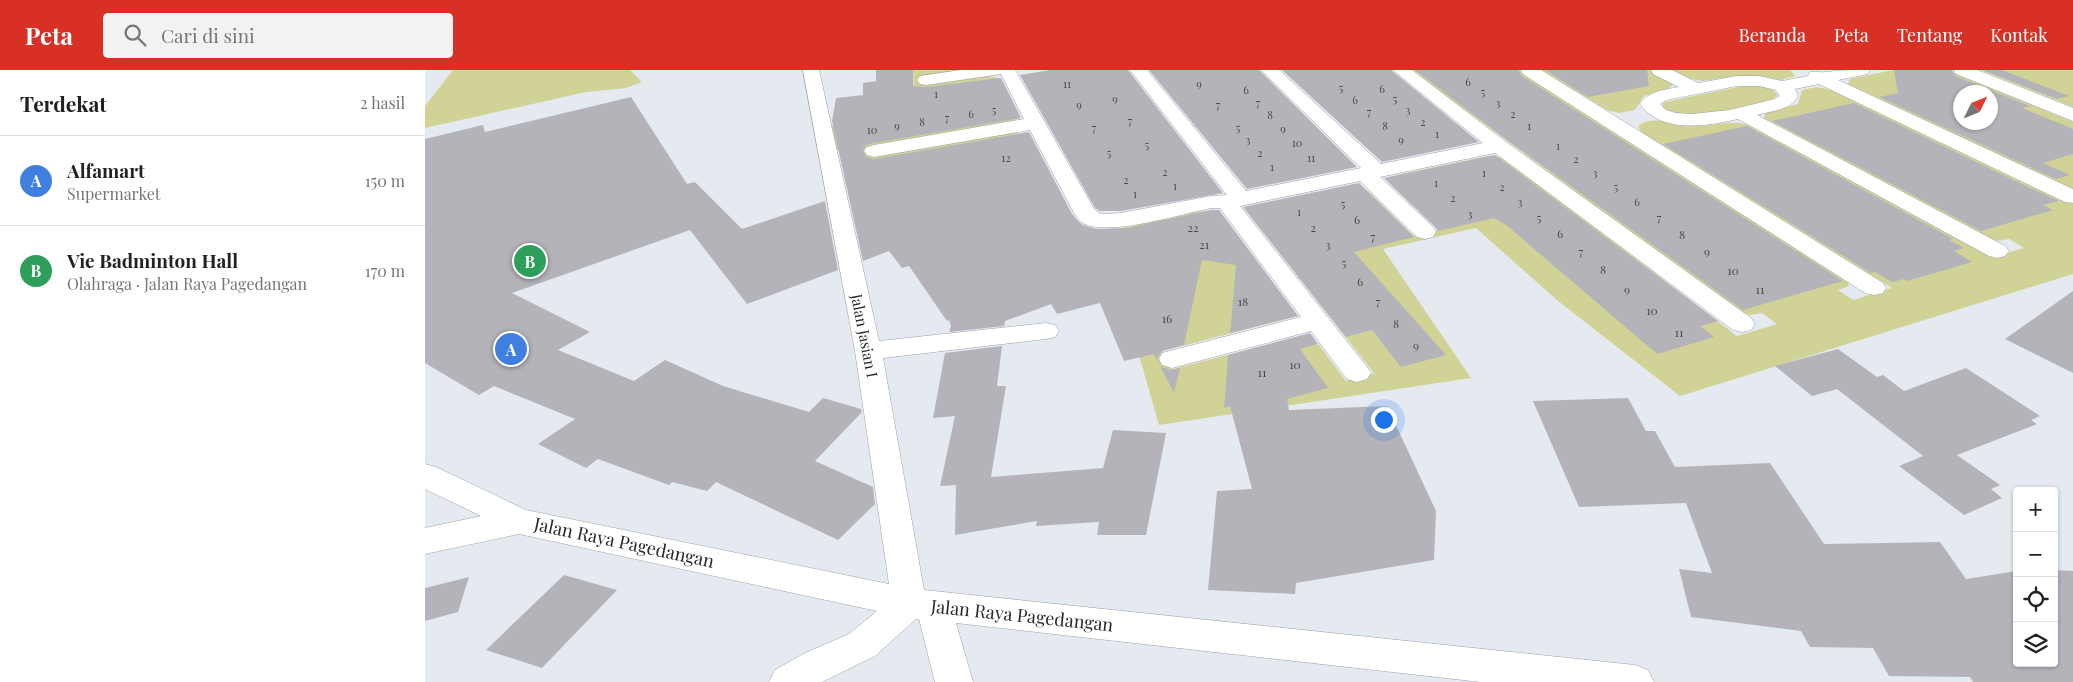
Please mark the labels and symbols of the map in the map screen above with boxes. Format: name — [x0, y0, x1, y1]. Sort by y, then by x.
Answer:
house number: 6 — [1465, 74, 1471, 89]
house number: 11 — [1063, 76, 1071, 91]
house number: 9 — [1196, 76, 1202, 91]
house number: 5 — [1339, 80, 1344, 95]
house number: 6 — [1379, 81, 1385, 96]
house number: 6 — [1243, 82, 1249, 97]
house number: 5 — [1481, 84, 1486, 99]
north arrow — [1953, 85, 1998, 130]
house number: 1 — [934, 86, 938, 101]
house number: 9 — [1112, 91, 1118, 106]
house number: 5 — [1393, 91, 1398, 106]
house number: 6 — [1352, 92, 1358, 107]
house number: 7 — [1256, 95, 1261, 110]
house number: 3 — [1496, 95, 1501, 110]
house number: 9 — [1076, 97, 1082, 112]
house number: 7 — [1216, 97, 1221, 112]
house number: 5 — [992, 102, 997, 117]
house number: 3 — [1406, 102, 1411, 117]
house number: 7 — [1367, 104, 1372, 119]
house number: 6 — [968, 106, 974, 121]
house number: 2 — [1510, 106, 1516, 121]
house number: 8 — [1267, 107, 1273, 122]
house number: 7 — [945, 110, 950, 125]
house number: 7 — [1128, 113, 1133, 128]
house number: 8 — [919, 114, 925, 129]
house number: 2 — [1420, 114, 1426, 129]
house number: 9 — [894, 118, 900, 133]
house number: 8 — [1382, 118, 1388, 133]
house number: 1 — [1527, 118, 1531, 133]
house number: 7 — [1092, 120, 1097, 135]
house number: 5 — [1236, 120, 1241, 135]
house number: 9 — [1280, 121, 1286, 136]
house number: 10 — [867, 122, 878, 137]
house number: 1 — [1435, 126, 1439, 141]
house number: 3 — [1246, 132, 1251, 147]
house number: 9 — [1398, 132, 1404, 147]
house number: 10 — [1292, 135, 1303, 150]
house number: 5 — [1145, 137, 1150, 152]
house number: 1 — [1556, 138, 1560, 153]
house number: 5 — [1107, 145, 1112, 160]
house number: 2 — [1257, 145, 1263, 160]
house number: 12 — [1001, 150, 1011, 165]
house number: 11 — [1307, 150, 1315, 165]
house number: 2 — [1573, 151, 1579, 166]
house number: 1 — [1270, 159, 1274, 174]
house number: 2 — [1162, 164, 1168, 179]
house number: 1 — [1482, 165, 1486, 180]
house number: 3 — [1593, 165, 1598, 180]
house number: 2 — [1123, 172, 1129, 187]
house number: 1 — [1434, 175, 1438, 190]
house number: 1 — [1173, 178, 1177, 193]
house number: 2 — [1499, 179, 1505, 194]
house number: 5 — [1614, 179, 1619, 194]
house number: 1 — [1133, 186, 1137, 201]
house number: 2 — [1450, 190, 1456, 205]
house number: 3 — [1518, 194, 1523, 209]
house number: 6 — [1634, 194, 1640, 209]
house number: 5 — [1341, 196, 1346, 211]
house number: 1 — [1297, 204, 1301, 219]
house number: 3 — [1468, 206, 1473, 221]
house number: 5 — [1537, 209, 1542, 225]
house number: 7 — [1657, 209, 1662, 225]
house number: 6 — [1354, 211, 1360, 227]
house number: 22 — [1187, 219, 1199, 235]
house number: 2 — [1310, 219, 1316, 235]
house number: 6 — [1557, 225, 1563, 241]
house number: 8 — [1679, 226, 1685, 242]
house number: 7 — [1371, 228, 1376, 244]
house number: 21 — [1199, 236, 1210, 252]
house number: 3 — [1325, 236, 1331, 252]
pin: B — [514, 242, 546, 280]
house number: 7 — [1579, 243, 1584, 259]
house number: 9 — [1704, 243, 1710, 259]
house number: 5 — [1342, 254, 1347, 270]
house number: 8 — [1600, 261, 1606, 277]
house number: 10 — [1727, 262, 1739, 278]
house number: 6 — [1357, 273, 1363, 289]
house number: 9 — [1624, 281, 1630, 297]
house number: 11 — [1756, 281, 1765, 297]
street label: Jalan Jasian I — [847, 291, 883, 379]
house number: 18 — [1238, 293, 1248, 309]
house number: 7 — [1376, 293, 1381, 309]
house number: 10 — [1646, 302, 1658, 318]
house number: 16 — [1162, 310, 1172, 326]
house number: 8 — [1393, 315, 1399, 331]
house number: 11 — [1675, 324, 1684, 340]
pin: A — [495, 330, 527, 368]
house number: 9 — [1413, 337, 1419, 353]
house number: 10 — [1289, 356, 1301, 372]
house number: 11 — [1258, 364, 1267, 380]
your location — [1371, 407, 1397, 433]
street label: Jalan Raya Pagedangan — [531, 511, 717, 573]
street label: Jalan Raya Pagedangan — [929, 593, 1115, 637]

